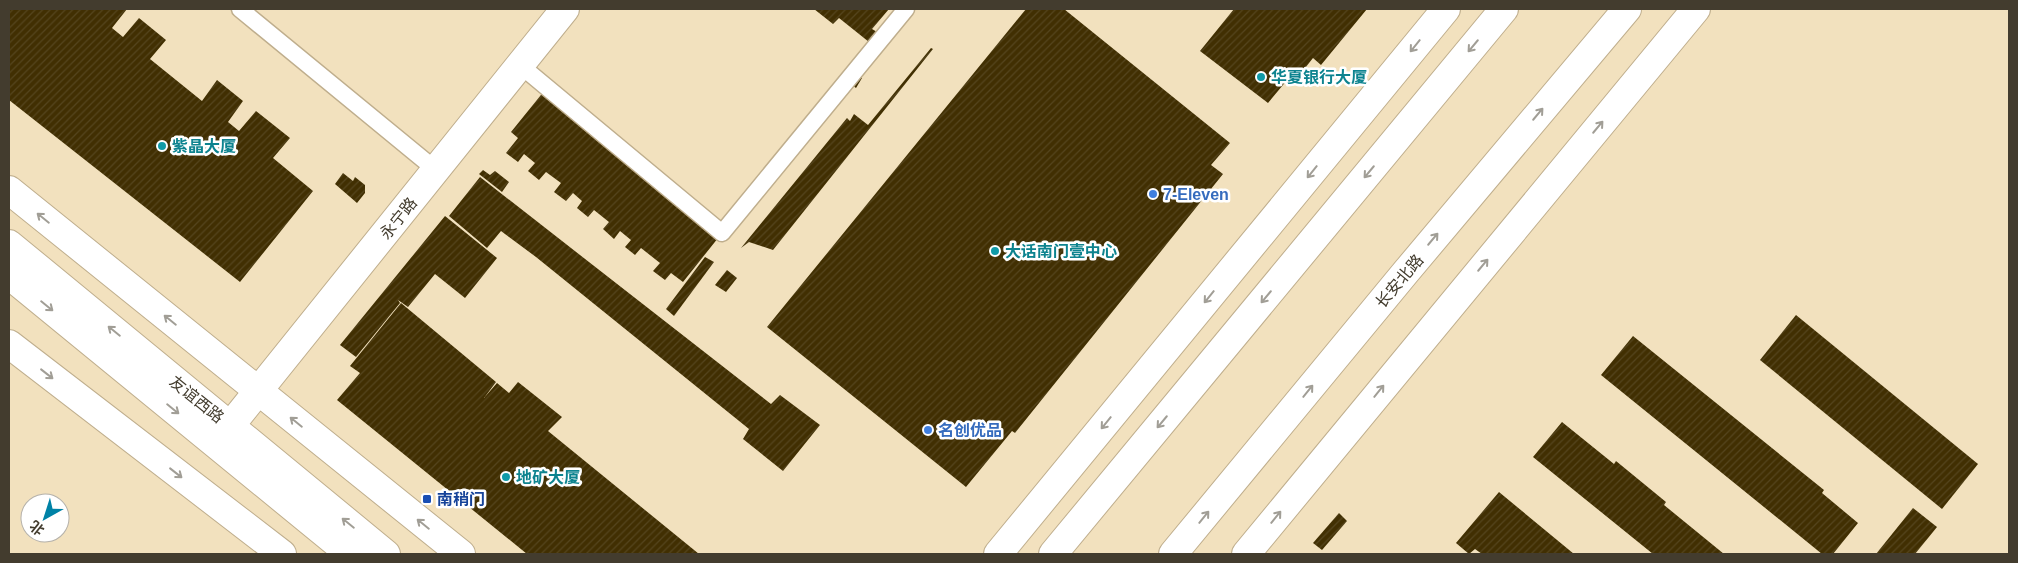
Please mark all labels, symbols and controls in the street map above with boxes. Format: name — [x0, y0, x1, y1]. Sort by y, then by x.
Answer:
one-way arrow — [1410, 40, 1421, 53]
one-way arrow — [1467, 40, 1478, 53]
place label: 华夏银行大厦 — [1271, 68, 1367, 86]
marker: 华夏银行大厦 — [1255, 71, 1267, 83]
one-way arrow — [1532, 108, 1544, 121]
one-way arrow — [1592, 121, 1603, 134]
place label: 紫晶大厦 — [172, 138, 236, 155]
marker: 紫晶大厦 — [156, 140, 168, 152]
one-way arrow — [1307, 165, 1318, 178]
one-way arrow — [1364, 165, 1375, 178]
place label: 7-Eleven — [1163, 186, 1229, 203]
marker: 7-Eleven — [1147, 188, 1159, 200]
street label: 永宁路 — [377, 194, 420, 242]
one-way arrow — [37, 212, 50, 223]
one-way arrow — [1428, 233, 1439, 246]
place label: 大话南门壹中心 — [1005, 243, 1117, 260]
marker: 大话南门壹中心 — [989, 245, 1001, 257]
street label: 长安北路 — [1372, 251, 1426, 311]
one-way arrow — [1477, 259, 1488, 272]
one-way arrow — [1260, 290, 1271, 303]
one-way arrow — [1203, 291, 1214, 304]
one-way arrow — [40, 301, 53, 312]
one-way arrow — [163, 314, 176, 325]
one-way arrow — [108, 325, 121, 337]
one-way arrow — [40, 368, 53, 379]
street label: 友谊西路 — [166, 373, 227, 426]
one-way arrow — [1302, 385, 1313, 398]
one-way arrow — [1374, 385, 1385, 398]
one-way arrow — [166, 403, 179, 414]
one-way arrow — [1157, 415, 1168, 428]
one-way arrow — [290, 416, 303, 427]
one-way arrow — [1100, 416, 1111, 429]
place label: 名创优品 — [938, 421, 1002, 439]
marker: 名创优品 — [922, 424, 934, 436]
one-way arrow — [169, 468, 183, 478]
place label: 地矿大厦 — [516, 469, 580, 486]
marker: 地矿大厦 — [500, 471, 512, 483]
place label: 南稍门 — [437, 491, 485, 508]
north arrow — [20, 493, 70, 543]
marker: 南稍门 — [421, 493, 433, 505]
one-way arrow — [1199, 510, 1210, 523]
one-way arrow — [1271, 510, 1282, 523]
text: 北 — [26, 517, 47, 539]
one-way arrow — [342, 518, 355, 529]
one-way arrow — [417, 518, 430, 529]

